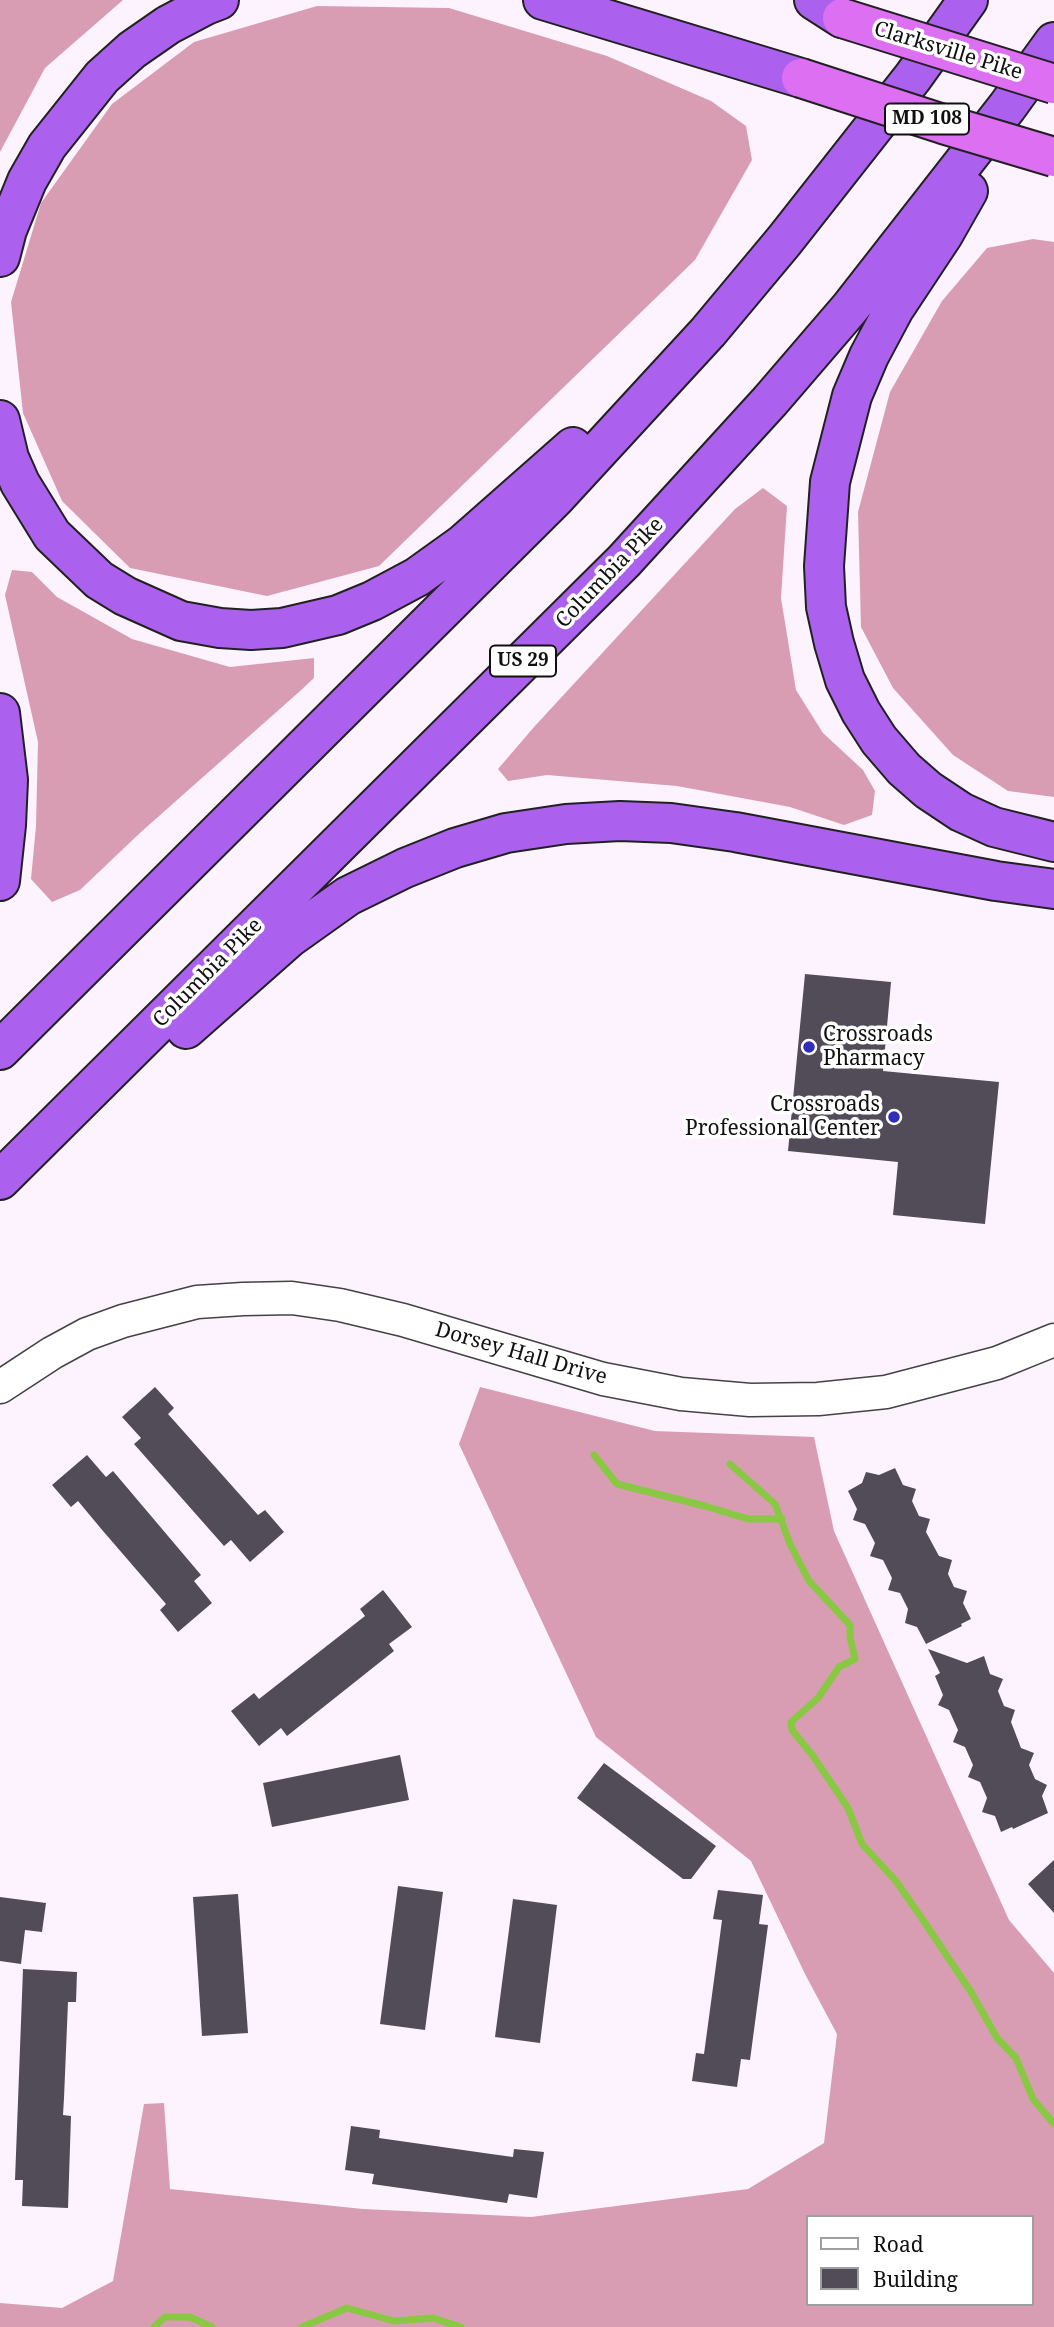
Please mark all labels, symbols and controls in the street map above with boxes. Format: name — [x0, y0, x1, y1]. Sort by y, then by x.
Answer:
street label: Clarksville Pike — [871, 16, 1025, 86]
road number: MD 108 — [885, 104, 969, 134]
street label: Columbia Pike — [551, 512, 669, 634]
road number: US 29 — [490, 646, 556, 676]
street label: Columbia Pike — [148, 913, 268, 1033]
place label: Crossroads Pharmacy — [823, 1022, 933, 1072]
marker: Crossroads Pharmacy — [801, 1039, 817, 1055]
place label: Crossroads Professional Center — [685, 1092, 880, 1142]
marker: Crossroads Professional Center — [886, 1109, 902, 1125]
street label: Dorsey Hall Drive — [432, 1317, 610, 1391]
legend — [806, 2215, 1033, 2306]
text: Road — [873, 2230, 924, 2258]
text: Building — [873, 2265, 958, 2293]

